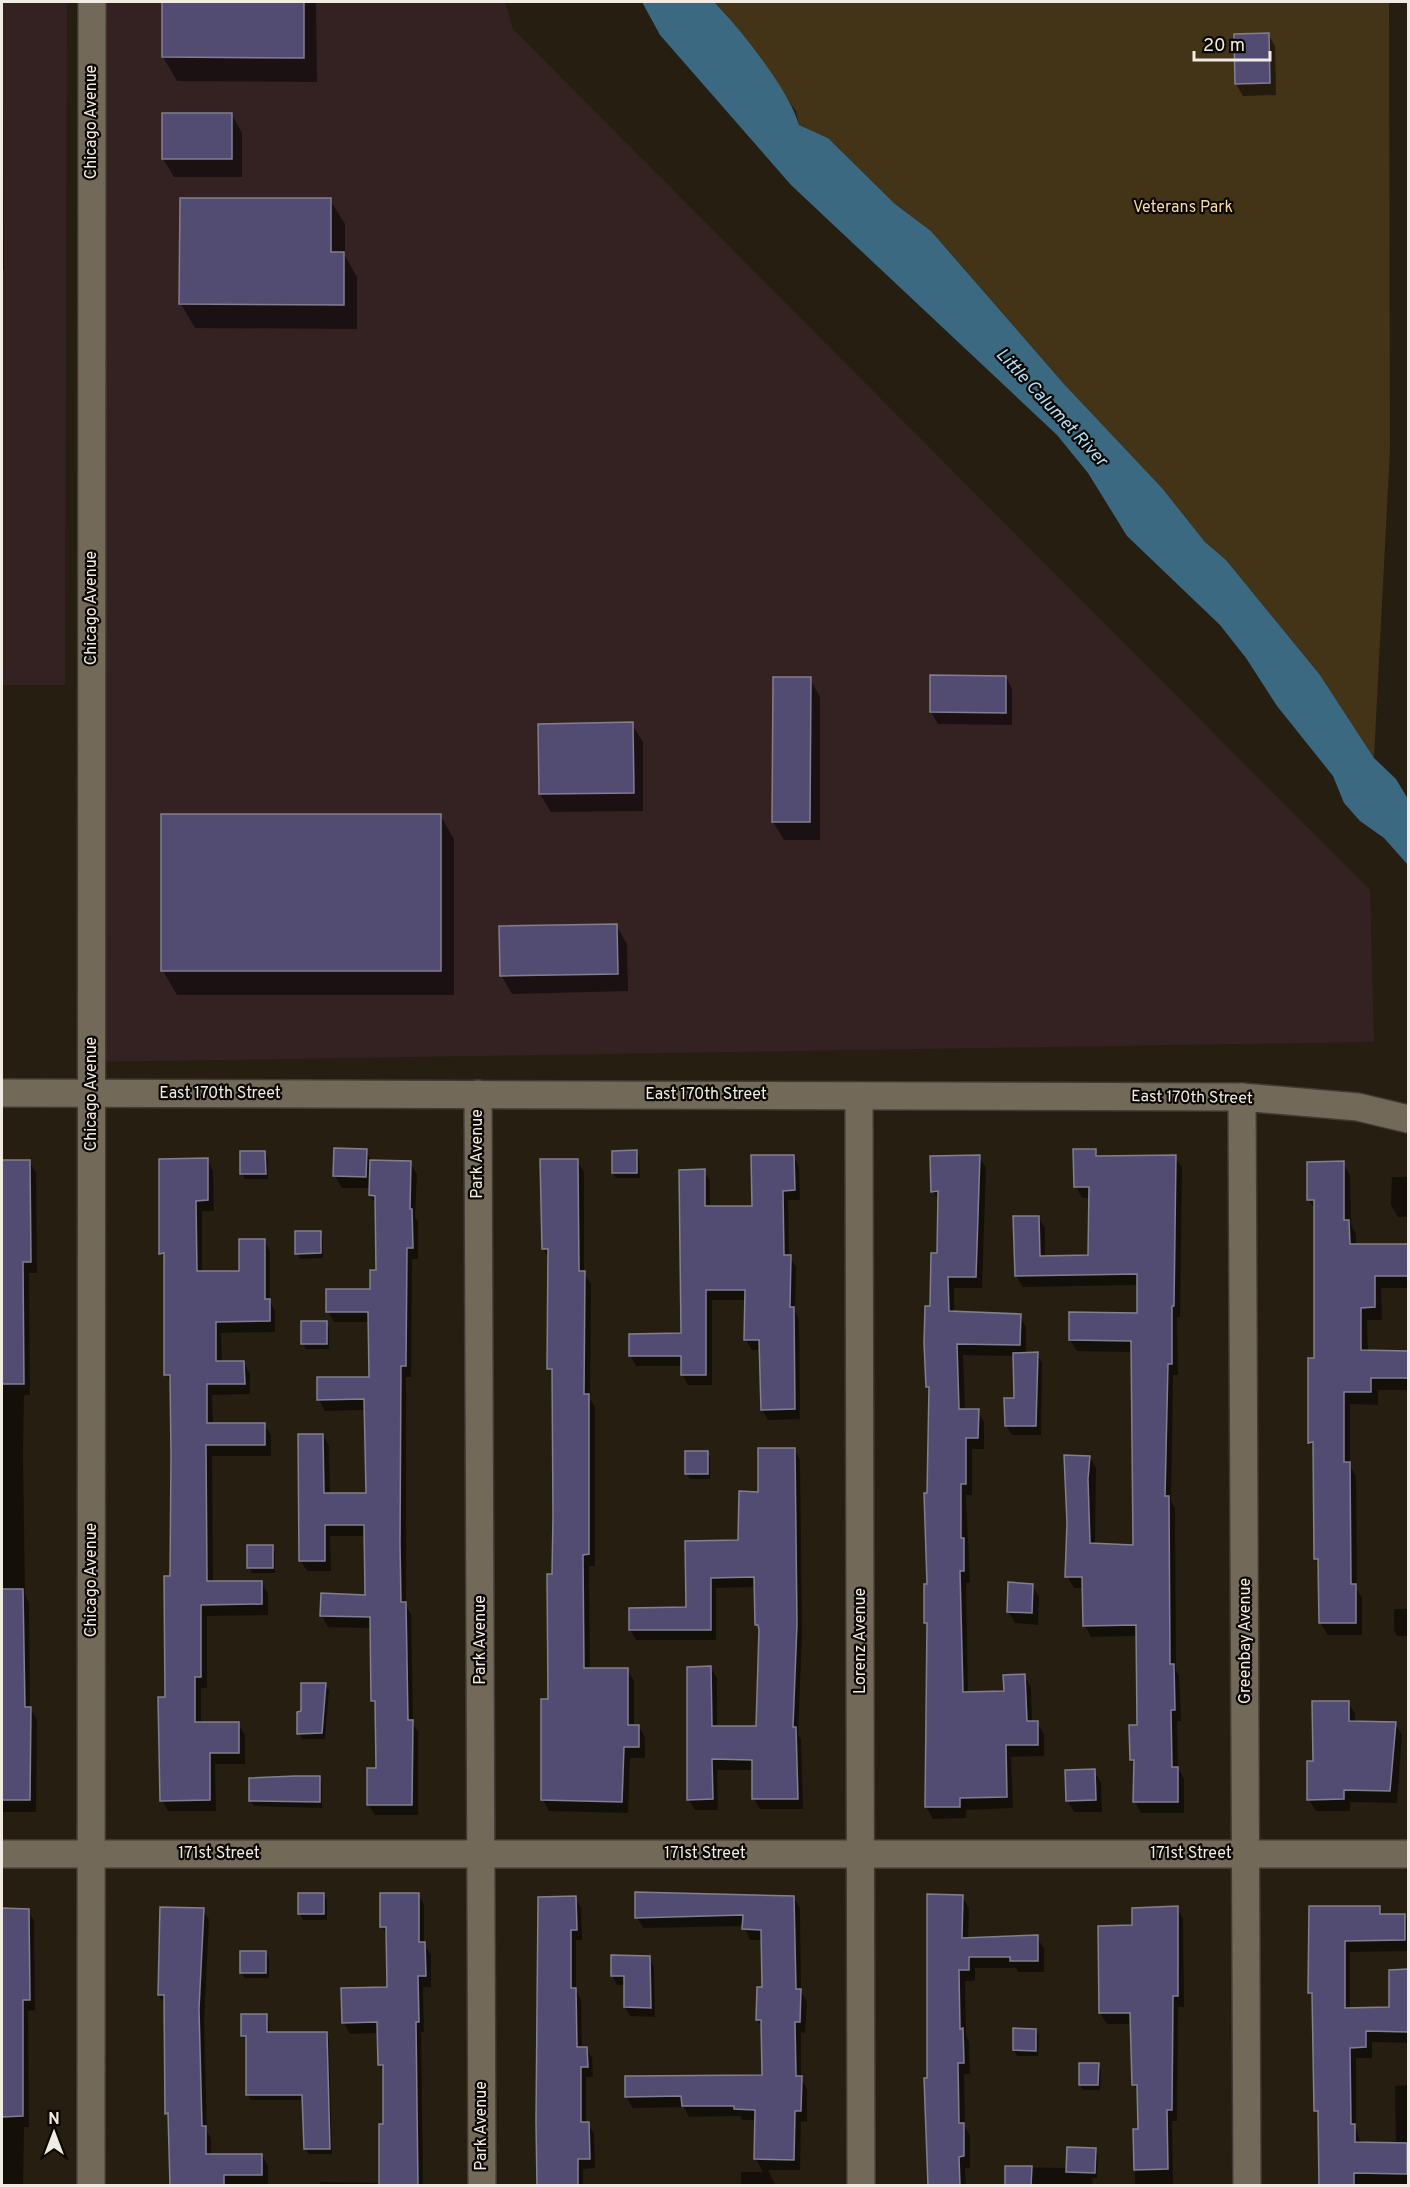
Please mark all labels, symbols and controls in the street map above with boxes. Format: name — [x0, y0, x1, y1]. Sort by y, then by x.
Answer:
scale bar — [1194, 24, 1270, 62]
text: 20 m — [1203, 35, 1245, 58]
street label: Chicago Avenue — [82, 65, 102, 179]
park label: Veterans Park — [1133, 198, 1233, 218]
water label: Little Calumet River — [990, 344, 1113, 474]
street label: Chicago Avenue — [82, 551, 102, 665]
street label: Chicago Avenue — [82, 1037, 102, 1151]
street label: East 170th Street — [159, 1084, 281, 1104]
street label: East 170th Street — [645, 1085, 767, 1105]
street label: East 170th Street — [1131, 1087, 1253, 1109]
street label: Park Avenue — [468, 1109, 488, 1199]
street label: Chicago Avenue — [82, 1523, 102, 1637]
street label: Greenbay Avenue — [1236, 1578, 1256, 1704]
street label: Lorenz Avenue — [851, 1588, 871, 1694]
street label: Park Avenue — [471, 1595, 491, 1685]
street label: 171st Street — [178, 1844, 260, 1864]
street label: 171st Street — [664, 1844, 746, 1864]
street label: 171st Street — [1150, 1844, 1232, 1864]
street label: Park Avenue — [472, 2081, 492, 2171]
north arrow — [24, 2103, 84, 2163]
text: N — [48, 2110, 60, 2130]

